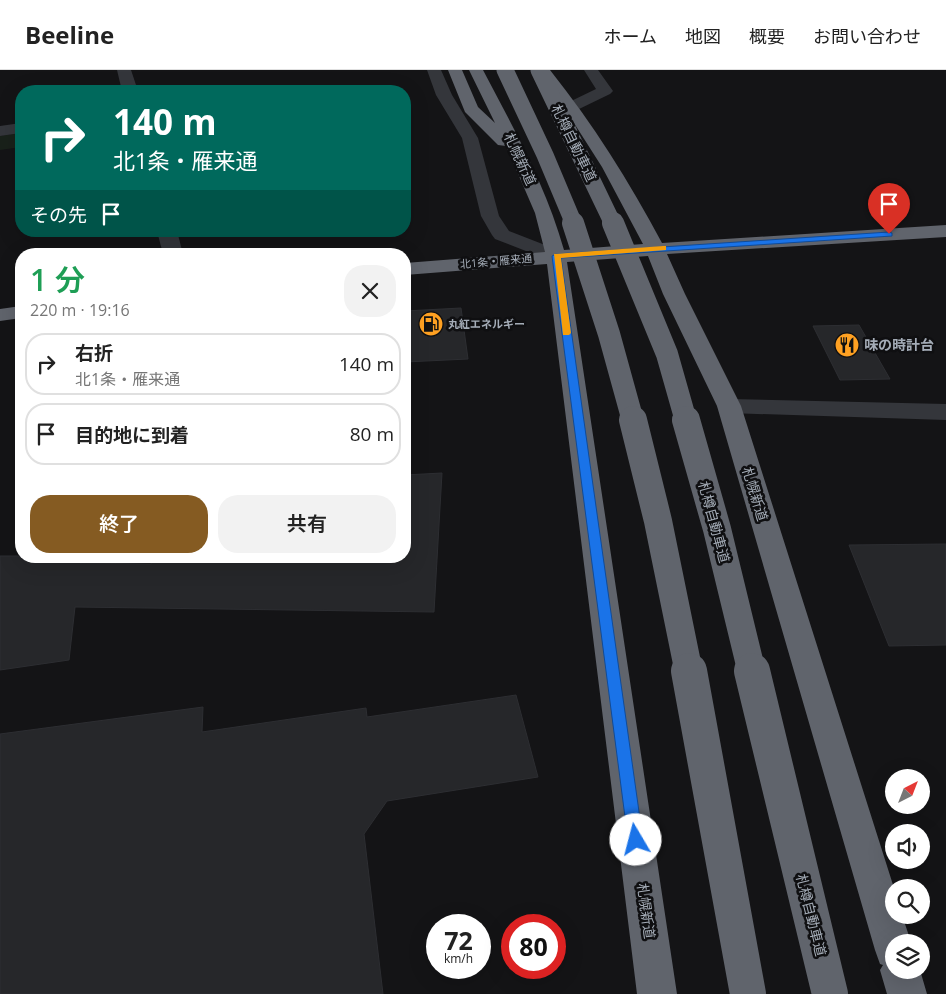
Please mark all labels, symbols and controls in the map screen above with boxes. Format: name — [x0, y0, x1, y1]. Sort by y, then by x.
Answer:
text: Beeline — [25, 18, 114, 51]
text: ホーム — [604, 24, 657, 48]
text: 地図 — [685, 24, 721, 48]
text: 概要 — [749, 24, 785, 48]
text: お問い合わせ — [813, 24, 921, 48]
text: 140 m — [113, 98, 217, 145]
street label: 札樽自動車道 — [547, 101, 601, 185]
icon: right — [30, 105, 95, 170]
street label: 札幌新道 — [500, 129, 541, 188]
text: 北1条・雁来通 — [113, 145, 258, 175]
pin — [868, 183, 910, 234]
icon: arrive — [875, 190, 903, 218]
icon: arrive — [97, 200, 125, 228]
text: その先 — [30, 202, 87, 228]
street label: 北1条・雁来通 — [459, 250, 533, 271]
text: 1 分 — [30, 259, 85, 300]
button: close — [344, 265, 396, 317]
text: 220 m · 19:16 — [30, 299, 130, 321]
fuel station icon: 丸紅エネルギー — [418, 311, 444, 337]
place label: 丸紅エネルギー — [448, 316, 525, 331]
restaurant icon: 味の時計台 — [834, 332, 860, 358]
place label: 味の時計台 — [864, 335, 934, 354]
text: 右折 — [75, 340, 113, 366]
icon: right — [32, 350, 60, 378]
text: 140 m — [339, 351, 394, 377]
text: 北1条・雁来通 — [75, 368, 180, 390]
icon: arrive — [32, 420, 60, 448]
text: 80 m — [350, 421, 394, 447]
text: 目的地に到着 — [75, 422, 189, 448]
street label: 札幌新道 — [738, 464, 773, 523]
street label: 札樽自動車道 — [694, 479, 735, 565]
button: 終了 — [30, 495, 208, 553]
button: 共有 — [218, 495, 396, 553]
north arrow — [885, 769, 930, 814]
map controls — [885, 769, 930, 979]
position arrow — [609, 813, 661, 865]
button: sound — [885, 824, 930, 869]
street label: 札樽自動車道 — [792, 872, 831, 958]
button: search — [885, 879, 930, 924]
street label: 札幌新道 — [633, 882, 660, 940]
speed limit sign: 80 — [501, 914, 566, 979]
text: 72 — [444, 923, 473, 957]
button: layers — [885, 934, 930, 979]
text: km/h — [444, 950, 473, 967]

